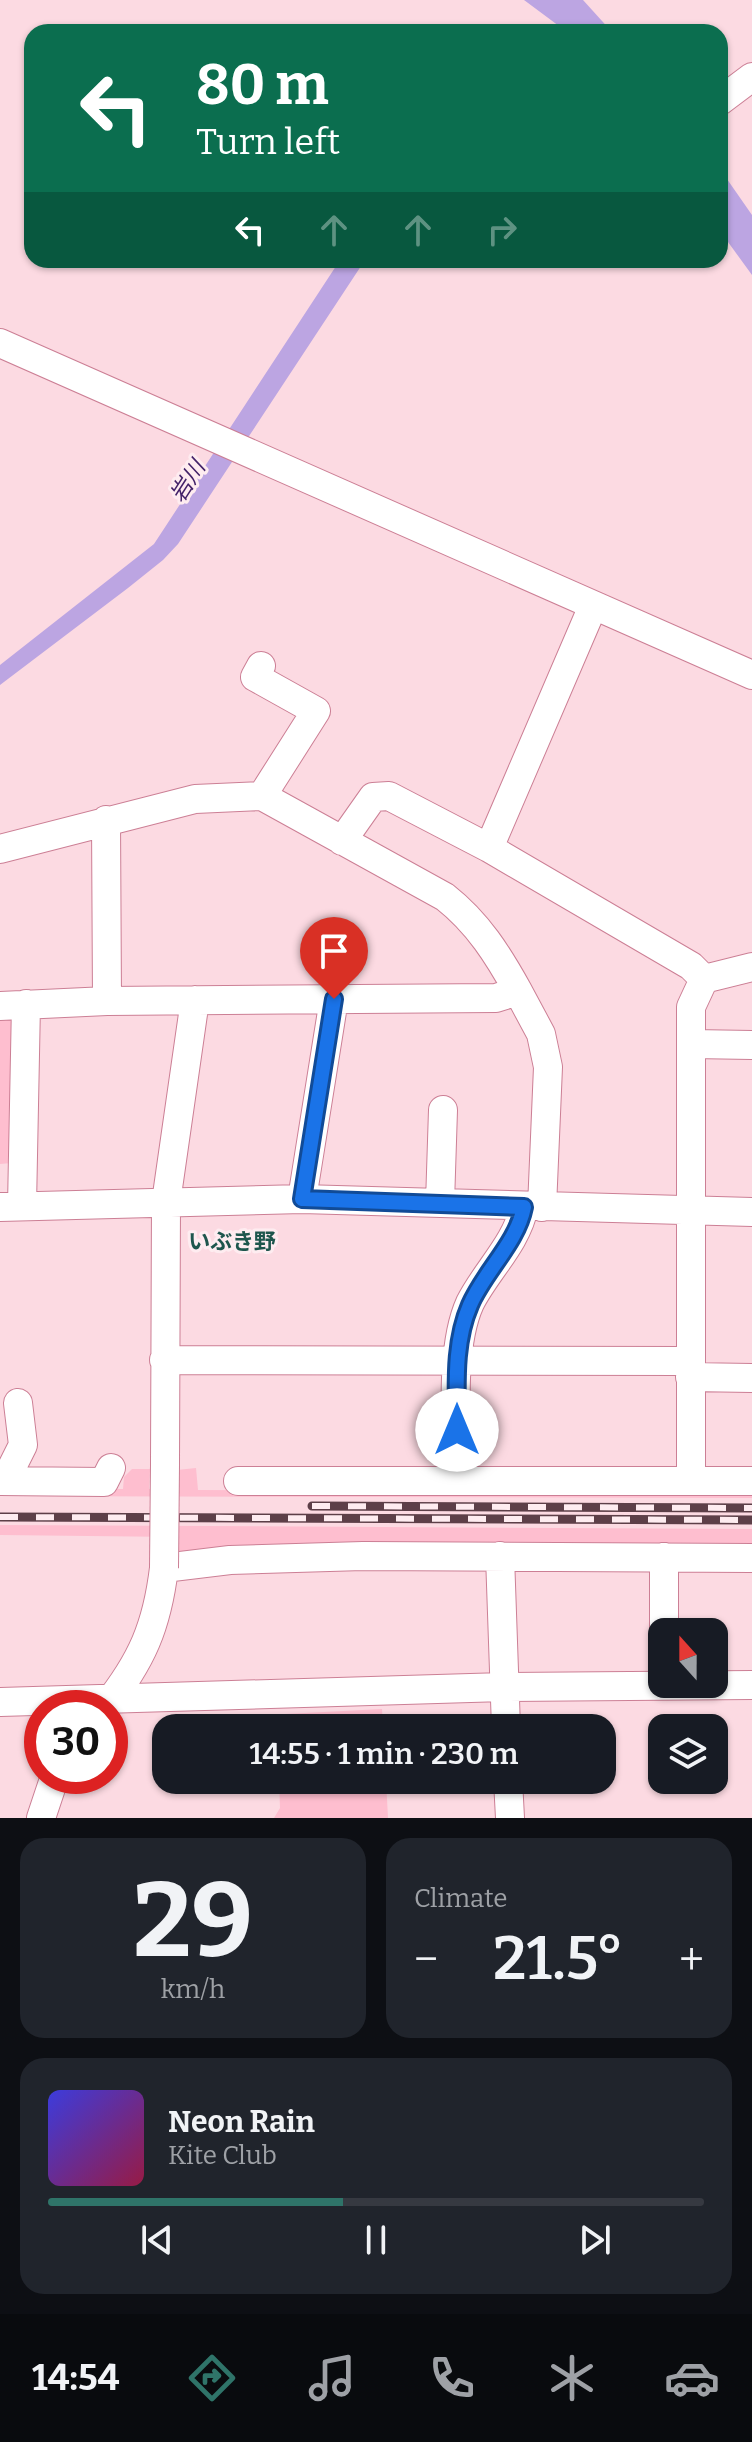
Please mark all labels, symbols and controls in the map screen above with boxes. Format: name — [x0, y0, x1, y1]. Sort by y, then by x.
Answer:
text: 80 m — [196, 52, 329, 119]
icon: left — [64, 56, 168, 160]
text: Turn left — [196, 120, 340, 164]
icon: left — [228, 208, 272, 252]
icon: ahead — [312, 208, 356, 252]
icon: ahead — [396, 208, 440, 252]
icon: right — [480, 208, 524, 252]
water label: 岩川 — [164, 454, 212, 507]
pin — [300, 917, 368, 999]
icon: arrive — [312, 929, 356, 973]
district label: いぶき野 — [188, 1228, 276, 1255]
position arrow — [415, 1388, 499, 1472]
north arrow — [648, 1618, 728, 1698]
map controls — [648, 1618, 728, 1794]
speed limit sign: 30 — [24, 1690, 128, 1794]
button: layers — [648, 1714, 728, 1794]
text: 14:55 · 1 min · 230 m — [250, 1736, 518, 1772]
text: 29 — [133, 1859, 253, 1984]
text: Climate — [414, 1883, 508, 1914]
text: 21.5° — [493, 1923, 624, 1995]
text: − — [414, 1933, 438, 1986]
text: + — [679, 1933, 704, 1986]
text: km/h — [161, 1974, 225, 2005]
text: Neon Rain — [168, 2104, 315, 2140]
text: Kite Club — [168, 2140, 277, 2171]
icon: previous — [135, 2218, 179, 2262]
icon: pause — [354, 2218, 398, 2262]
icon: next — [573, 2218, 617, 2262]
icon: directions — [184, 2350, 240, 2406]
icon: music — [304, 2350, 360, 2406]
icon: phone — [424, 2350, 480, 2406]
icon: climate — [544, 2350, 600, 2406]
icon: car — [664, 2350, 720, 2406]
text: 14:54 — [32, 2356, 120, 2400]

